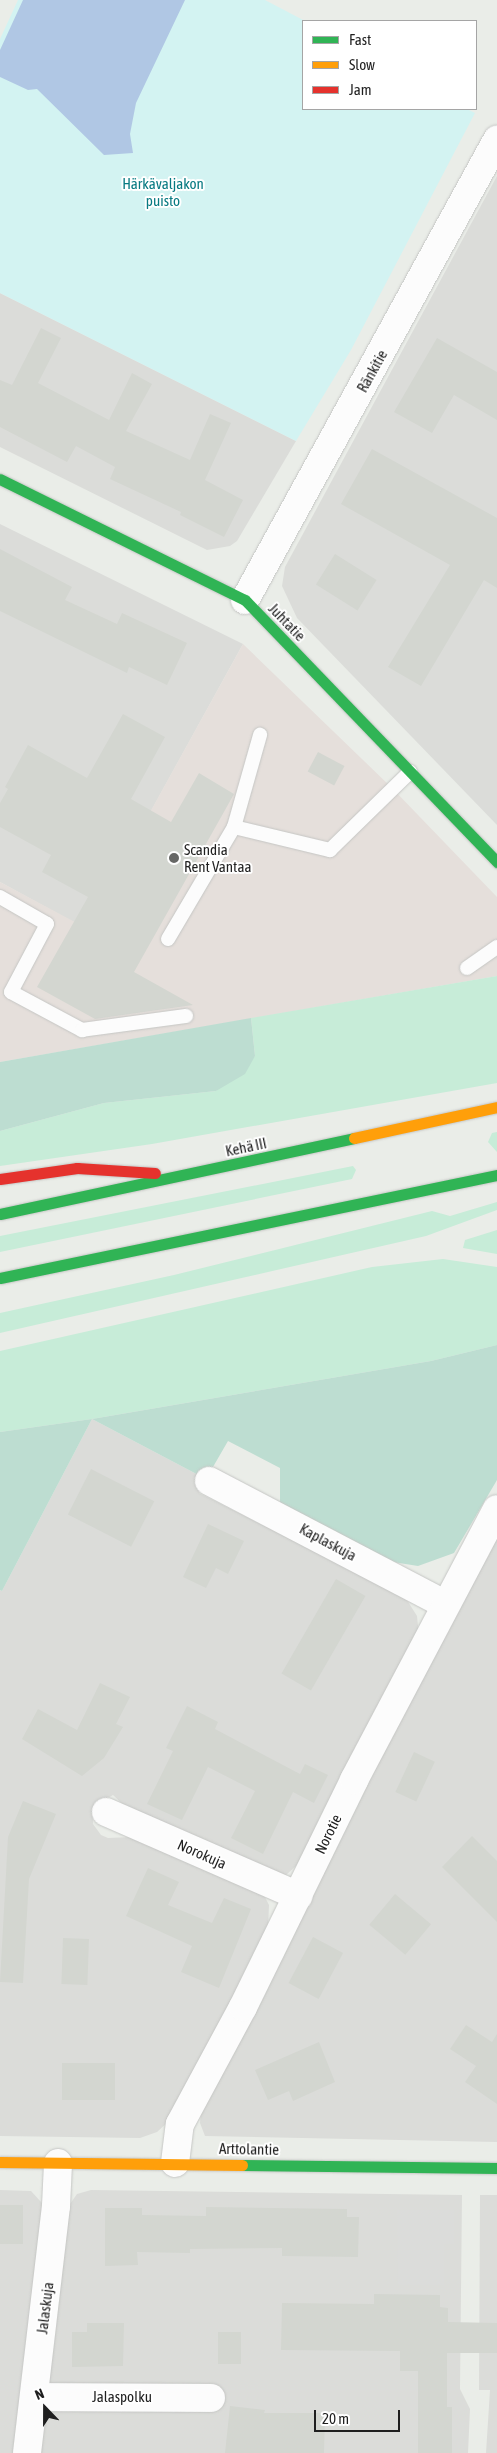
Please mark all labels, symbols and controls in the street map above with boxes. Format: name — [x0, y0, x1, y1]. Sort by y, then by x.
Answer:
legend — [302, 20, 477, 110]
text: Fast — [349, 31, 371, 48]
text: Slow — [349, 56, 375, 73]
text: Jam — [349, 81, 372, 98]
park label: Härkävaljakon puisto — [122, 174, 204, 209]
street label: Ränkitie — [353, 347, 391, 395]
street label: Juhtatie — [265, 599, 309, 645]
place label: Scandia Rent Vantaa — [184, 840, 251, 875]
marker: Scandia Rent Vantaa — [168, 852, 180, 864]
street label: Kehä III — [224, 1134, 268, 1160]
street label: Kaplaskuja — [297, 1520, 359, 1564]
street label: Norotie — [311, 1811, 345, 1857]
street label: Norokuja — [175, 1835, 229, 1873]
street label: Arttolantie — [219, 2139, 279, 2159]
street label: Jalaskuja — [33, 2281, 57, 2335]
north arrow — [20, 2383, 70, 2433]
text: N — [33, 2385, 46, 2403]
street label: Jalaspolku — [92, 2388, 152, 2406]
scale bar — [317, 2400, 403, 2432]
text: 20 m — [322, 2410, 349, 2427]

